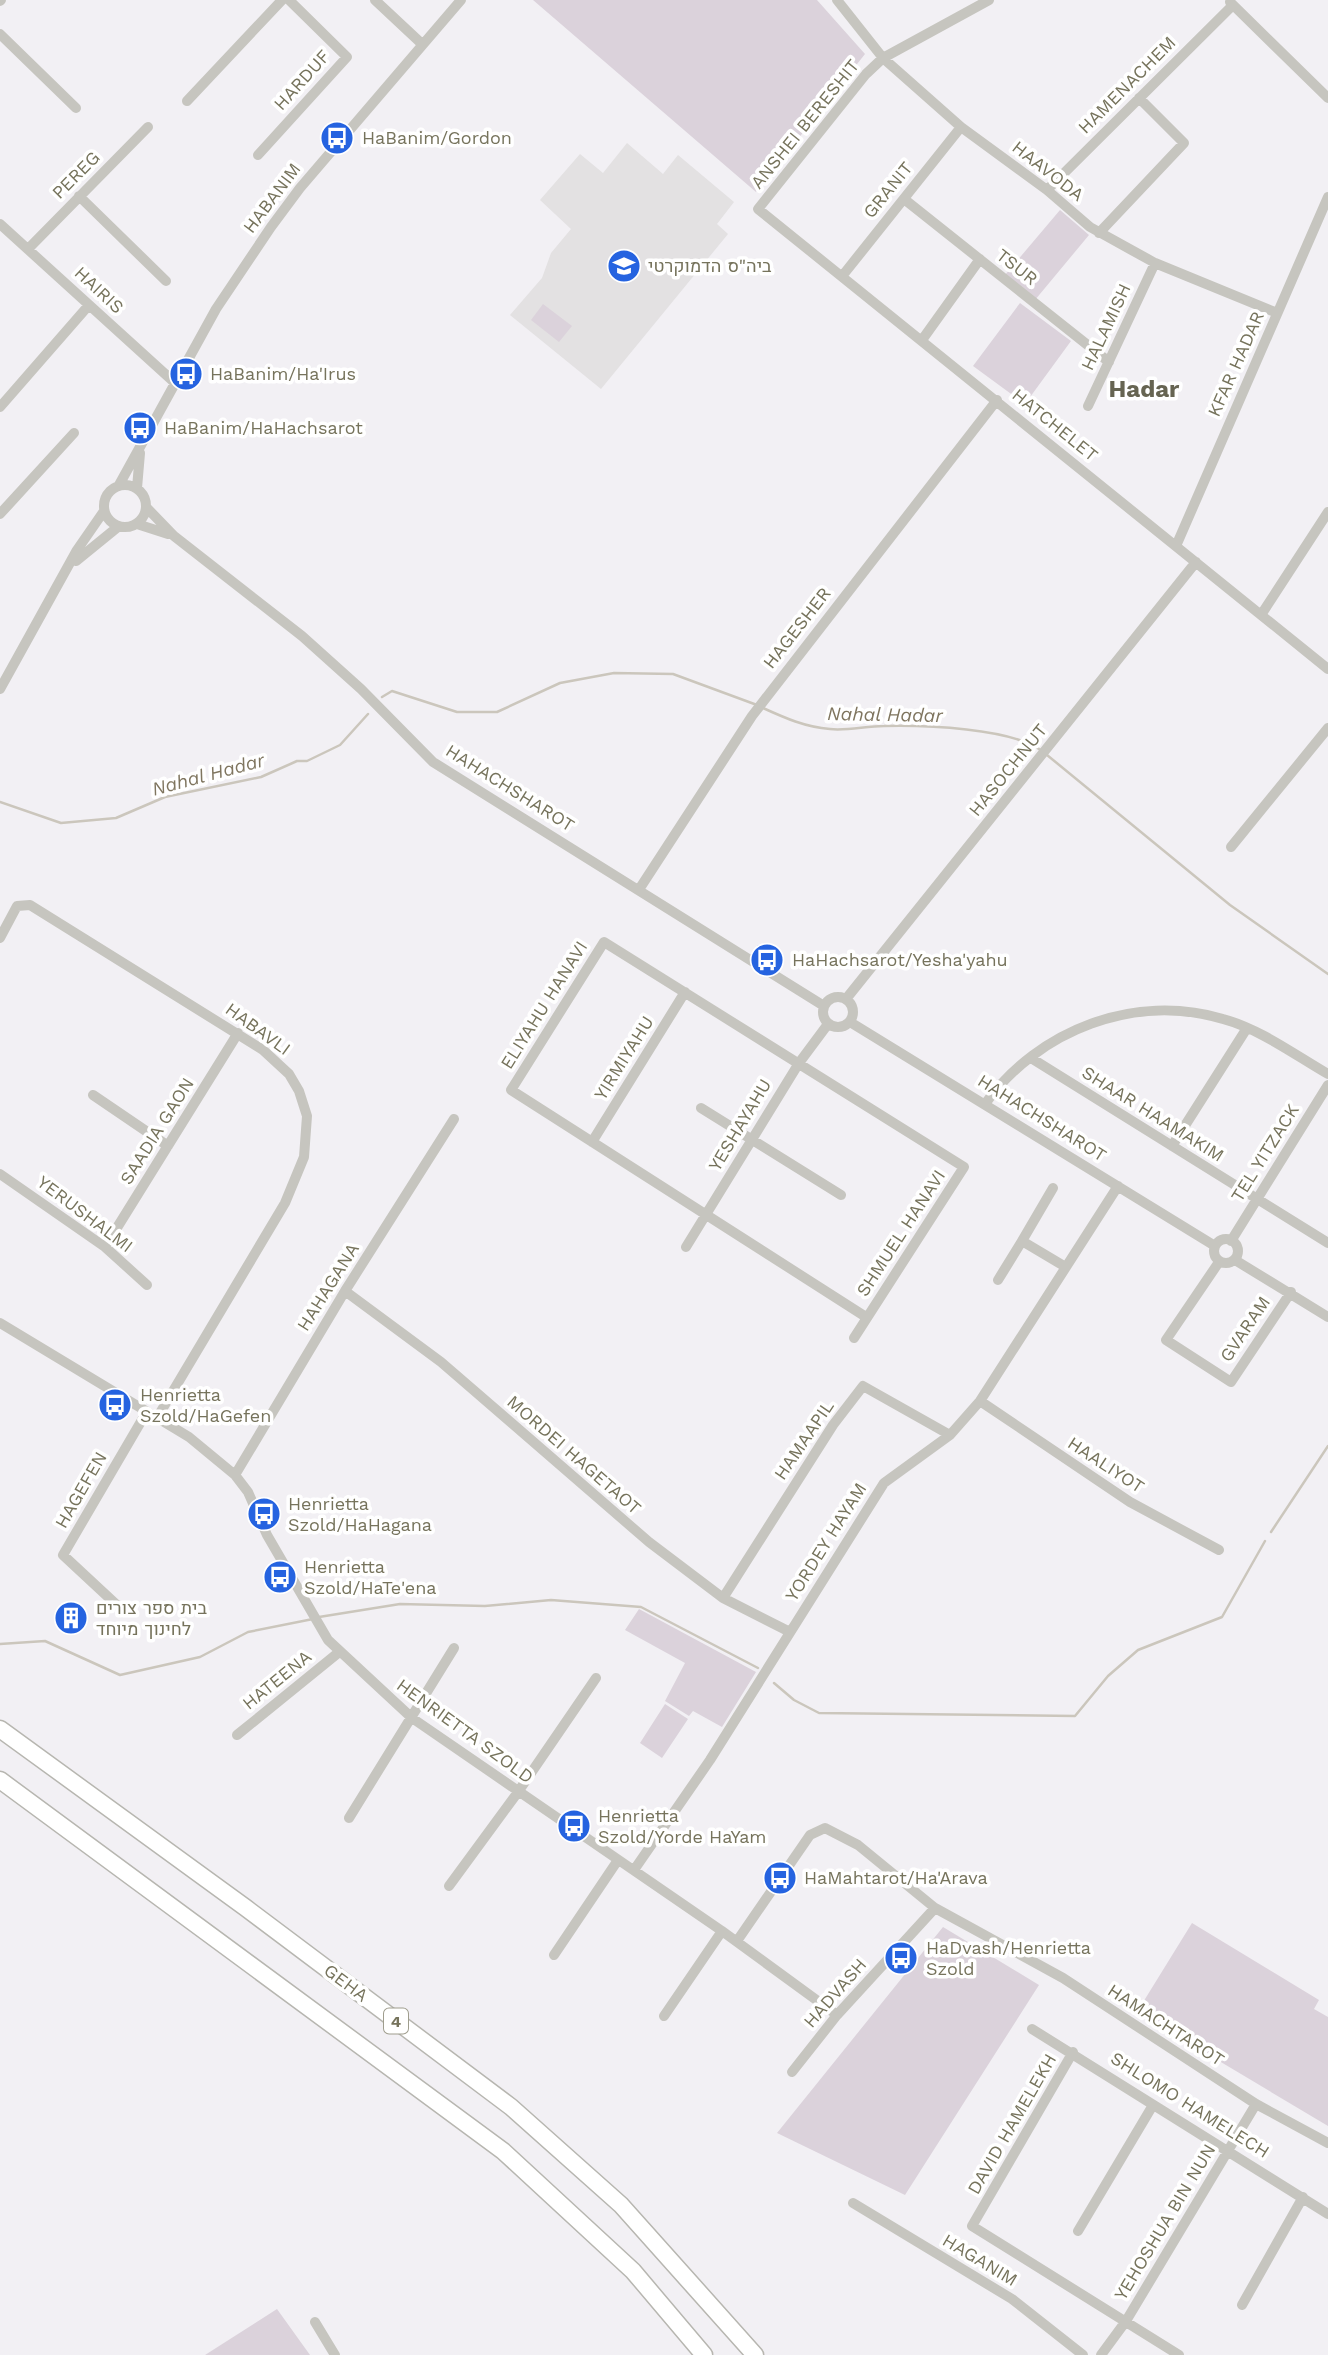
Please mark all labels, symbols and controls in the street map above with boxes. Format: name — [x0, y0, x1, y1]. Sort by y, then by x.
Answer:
street label: HAMENACHEM — [1074, 32, 1180, 138]
street label: HARDUF — [269, 45, 334, 114]
street label: ANSHEI BERESHIT — [746, 55, 863, 193]
bus stop icon: HaBanim/Gordon — [318, 119, 356, 157]
place label: HaBanim/Gordon — [362, 127, 512, 148]
street label: HAAVODA — [1008, 136, 1088, 205]
street label: PEREG — [47, 146, 104, 203]
street label: GRANIT — [859, 157, 917, 222]
street label: HABANIM — [238, 158, 305, 237]
street label: TSUR — [992, 244, 1042, 289]
school or university icon: ביה"ס הדמוקרטי — [605, 247, 643, 285]
place label: ביה"ס הדמוקרטי — [648, 255, 772, 276]
street label: HAIRIS — [71, 262, 128, 318]
street label: HALAMISH — [1076, 280, 1135, 373]
street label: KFAR HADAR — [1203, 308, 1268, 420]
bus stop icon: HaBanim/Ha'Irus — [167, 355, 205, 393]
place label: HaBanim/Ha'Irus — [210, 363, 356, 384]
district label: Hadar — [1109, 375, 1180, 403]
street label: HATCHELET — [1008, 384, 1102, 466]
bus stop icon: HaBanim/HaHachsarot — [121, 409, 159, 447]
place label: HaBanim/HaHachsarot — [164, 417, 363, 438]
street label: HAGESHER — [758, 583, 835, 673]
water label: Nahal Hadar — [827, 702, 944, 727]
street label: HASOCHNUT — [964, 719, 1051, 820]
street label: HAHACHSHAROT — [442, 740, 579, 836]
water label: Nahal Hadar — [149, 748, 268, 801]
street label: ELIYAHU HANAVI — [496, 937, 591, 1073]
bus stop icon: HaHachsarot/Yesha'yahu — [748, 941, 786, 979]
place label: HaHachsarot/Yesha'yahu — [792, 949, 1008, 970]
street label: HABAVLI — [222, 998, 295, 1059]
street label: YIRMIYAHU — [590, 1012, 658, 1104]
street label: SHAAR HAAMAKIM — [1078, 1061, 1228, 1166]
street label: HAHACHSHAROT — [974, 1070, 1111, 1166]
street label: SAADIA GAON — [115, 1073, 198, 1188]
street label: YESHAYAHU — [704, 1075, 775, 1175]
street label: TEL YITZACK — [1226, 1100, 1303, 1205]
street label: SHMUEL HANAVI — [852, 1165, 949, 1300]
street label: YERUSHALMI — [33, 1171, 137, 1256]
street label: HAHAGANA — [292, 1239, 363, 1335]
street label: GVARAM — [1215, 1292, 1274, 1365]
place label: Henrietta Szold/HaGefen — [140, 1384, 271, 1426]
bus stop icon: Henrietta Szold/HaGefen — [96, 1386, 134, 1424]
street label: MORDEI HAGETAOT — [503, 1391, 646, 1519]
street label: HAMAAPIL — [769, 1396, 838, 1483]
street label: HAALIYOT — [1064, 1432, 1149, 1497]
street label: HAGEFEN — [50, 1448, 111, 1532]
street label: YORDEY HAYAM — [781, 1479, 870, 1605]
place label: Henrietta Szold/HaHagana — [288, 1493, 432, 1535]
bus stop icon: Henrietta Szold/HaHagana — [245, 1495, 283, 1533]
place label: Henrietta Szold/HaTe'ena — [304, 1556, 437, 1598]
bus stop icon: Henrietta Szold/HaTe'ena — [261, 1558, 299, 1596]
place label: בית ספר צורים לחינוך מיוחד — [96, 1597, 207, 1639]
building icon: בית ספר צורים לחינוך מיוחד — [52, 1599, 90, 1637]
street label: HATEENA — [238, 1645, 315, 1714]
street label: HENRIETTA SZOLD — [393, 1674, 538, 1787]
place label: Henrietta Szold/Yorde HaYam — [598, 1805, 766, 1847]
bus stop icon: Henrietta Szold/Yorde HaYam — [555, 1807, 593, 1845]
bus stop icon: HaMahtarot/Ha'Arava — [761, 1859, 799, 1897]
place label: HaMahtarot/Ha'Arava — [804, 1867, 988, 1888]
place label: HaDvash/Henrietta Szold — [926, 1937, 1091, 1979]
bus stop icon: HaDvash/Henrietta Szold — [882, 1939, 920, 1977]
street label: HADVASH — [799, 1954, 870, 2032]
street label: GEHA — [320, 1959, 373, 2006]
street label: HAMACHTAROT — [1104, 1979, 1228, 2070]
road number: 4 — [384, 2008, 408, 2034]
street label: SHLOMO HAMELECH — [1107, 2047, 1273, 2162]
street label: DAVID HAMELEKH — [963, 2050, 1060, 2198]
street label: YEHOSHUA BIN NUN — [1110, 2140, 1219, 2303]
street label: HAGANIM — [939, 2229, 1021, 2290]

